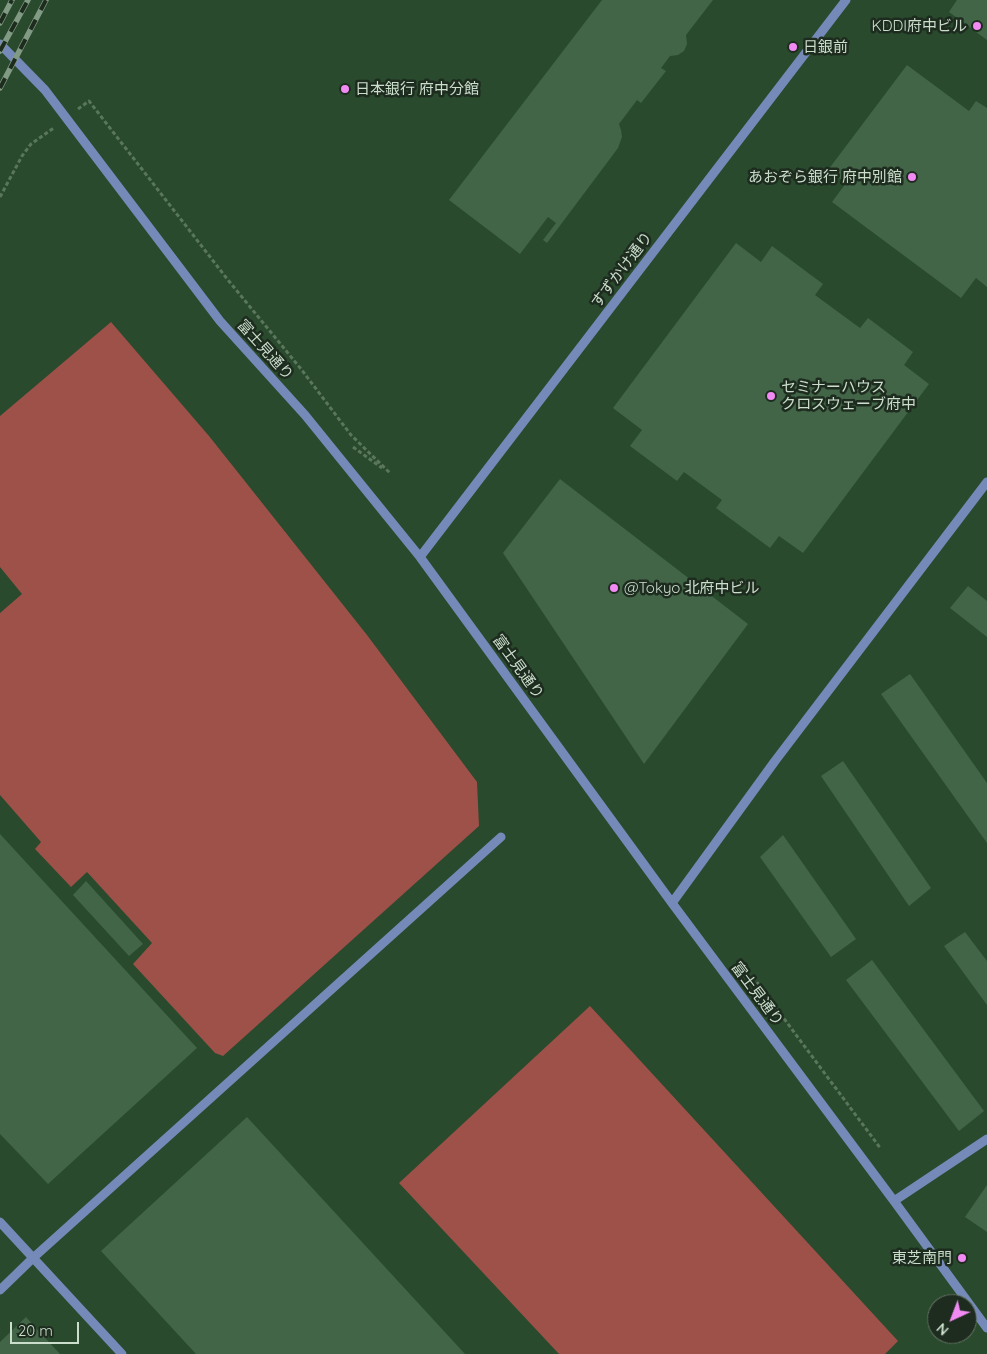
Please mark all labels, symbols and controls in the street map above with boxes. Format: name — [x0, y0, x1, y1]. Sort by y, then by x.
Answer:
place label: KDDI府中ビル — [872, 17, 967, 35]
marker: KDDI府中ビル — [971, 20, 983, 32]
place label: 日銀前 — [803, 38, 848, 56]
marker: 日銀前 — [787, 41, 799, 53]
place label: 日本銀行 府中分館 — [355, 80, 479, 98]
marker: 日本銀行 府中分館 — [339, 83, 351, 95]
place label: あおぞら銀行 府中別館 — [748, 168, 902, 186]
marker: あおぞら銀行 府中別館 — [906, 171, 918, 183]
street label: すずかけ通り — [588, 229, 656, 311]
street label: 富士見通り — [233, 316, 297, 384]
place label: セミナーハウス クロスウェーブ府中 — [781, 378, 916, 413]
marker: セミナーハウス クロスウェーブ府中 — [765, 390, 777, 402]
place label: @Tokyo 北府中ビル — [624, 579, 760, 597]
marker: @Tokyo 北府中ビル — [608, 582, 620, 594]
street label: 富士見通り — [489, 631, 547, 703]
street label: 富士見通り — [727, 959, 787, 1029]
place label: 東芝南門 — [892, 1249, 952, 1267]
marker: 東芝南門 — [956, 1252, 968, 1264]
north arrow — [927, 1294, 977, 1344]
scale bar — [12, 1312, 81, 1344]
text: N — [933, 1319, 952, 1339]
text: 20 m — [18, 1321, 53, 1340]

